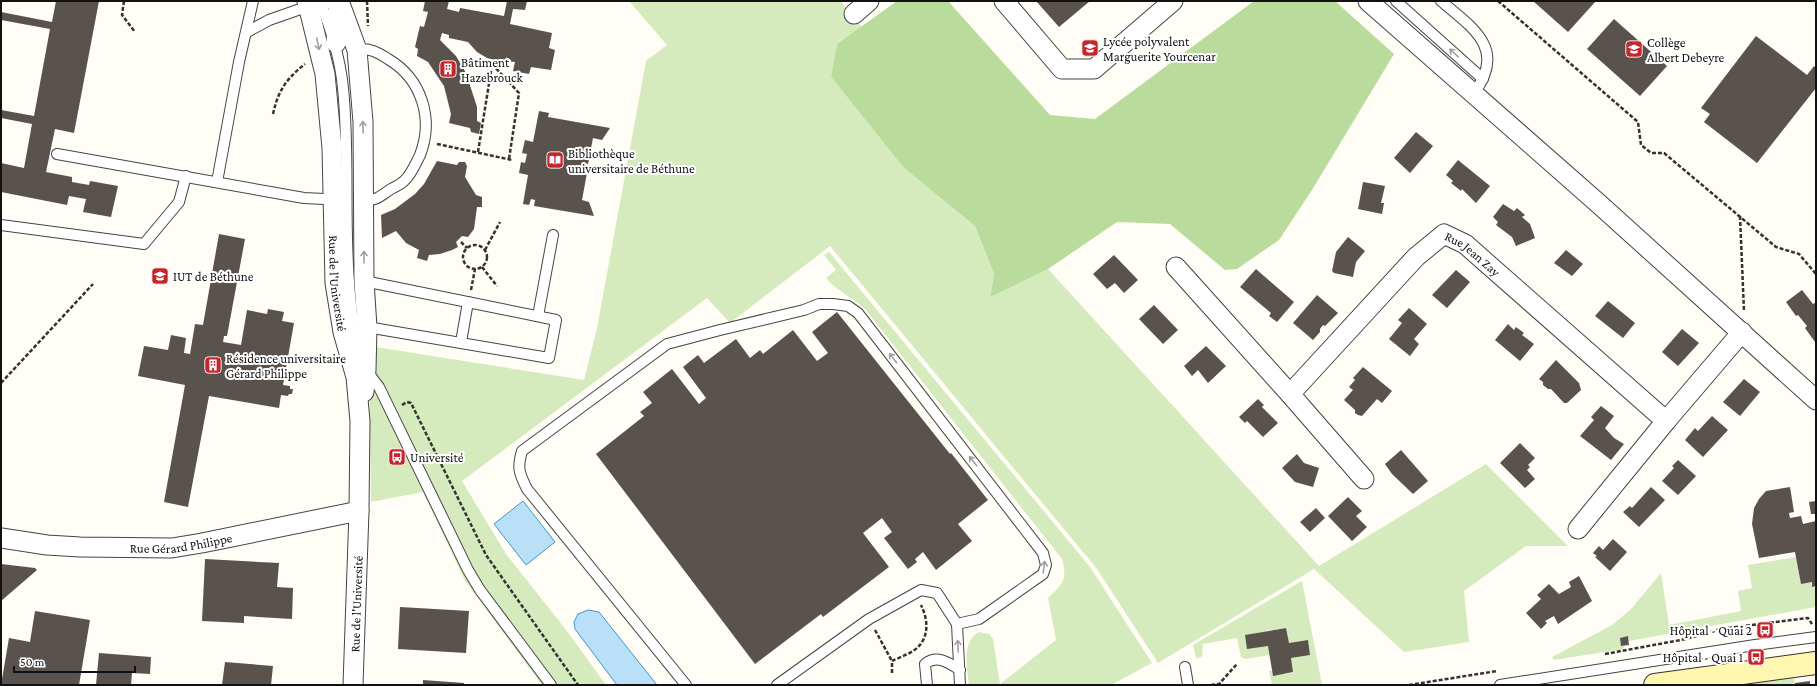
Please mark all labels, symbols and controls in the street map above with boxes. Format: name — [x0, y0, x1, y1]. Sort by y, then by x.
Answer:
place label: Lycée polyvalent Marguerite Yourcenar — [1103, 34, 1216, 64]
place label: Collège Albert Debeyre — [1647, 35, 1725, 65]
one-way arrow — [314, 38, 322, 51]
school or university icon: Lycée polyvalent Marguerite Yourcenar — [1080, 38, 1100, 58]
school or university icon: Collège Albert Debeyre — [1624, 39, 1644, 59]
one-way arrow — [1449, 48, 1459, 58]
place label: Bâtiment Hazebrouck — [461, 55, 523, 85]
building icon: Bâtiment Hazebrouck — [438, 59, 458, 79]
one-way arrow — [359, 121, 367, 134]
place label: Bibliothèque universitaire de Béthune — [568, 146, 695, 176]
library icon: Bibliothèque universitaire de Béthune — [545, 150, 565, 170]
street label: Rue Jean Zay — [1442, 229, 1504, 280]
street label: Rue de l'Université — [326, 235, 350, 333]
one-way arrow — [360, 251, 368, 264]
school or university icon: IUT de Béthune — [150, 266, 170, 286]
place label: IUT de Béthune — [173, 269, 254, 284]
place label: Résidence universitaire Gérard Philippe — [226, 351, 346, 381]
one-way arrow — [889, 353, 898, 364]
building icon: Résidence universitaire Gérard Philippe — [203, 355, 223, 375]
bus stop icon: Université — [387, 447, 407, 467]
place label: Université — [410, 450, 464, 465]
one-way arrow — [969, 455, 978, 466]
street label: Rue Gérard Philippe — [130, 530, 234, 556]
street label: Rue de l'Université — [347, 555, 366, 653]
one-way arrow — [1040, 560, 1048, 573]
bus stop icon: Hôpital - Quai 2 — [1755, 620, 1775, 640]
place label: Hôpital - Quai 2 — [1670, 623, 1752, 638]
one-way arrow — [955, 640, 962, 653]
bus stop icon: Hôpital - Quai 1 — [1746, 647, 1766, 667]
scale bar — [14, 648, 135, 674]
place label: Hôpital - Quai 1 — [1663, 650, 1743, 665]
text: 50 m — [20, 655, 45, 669]

